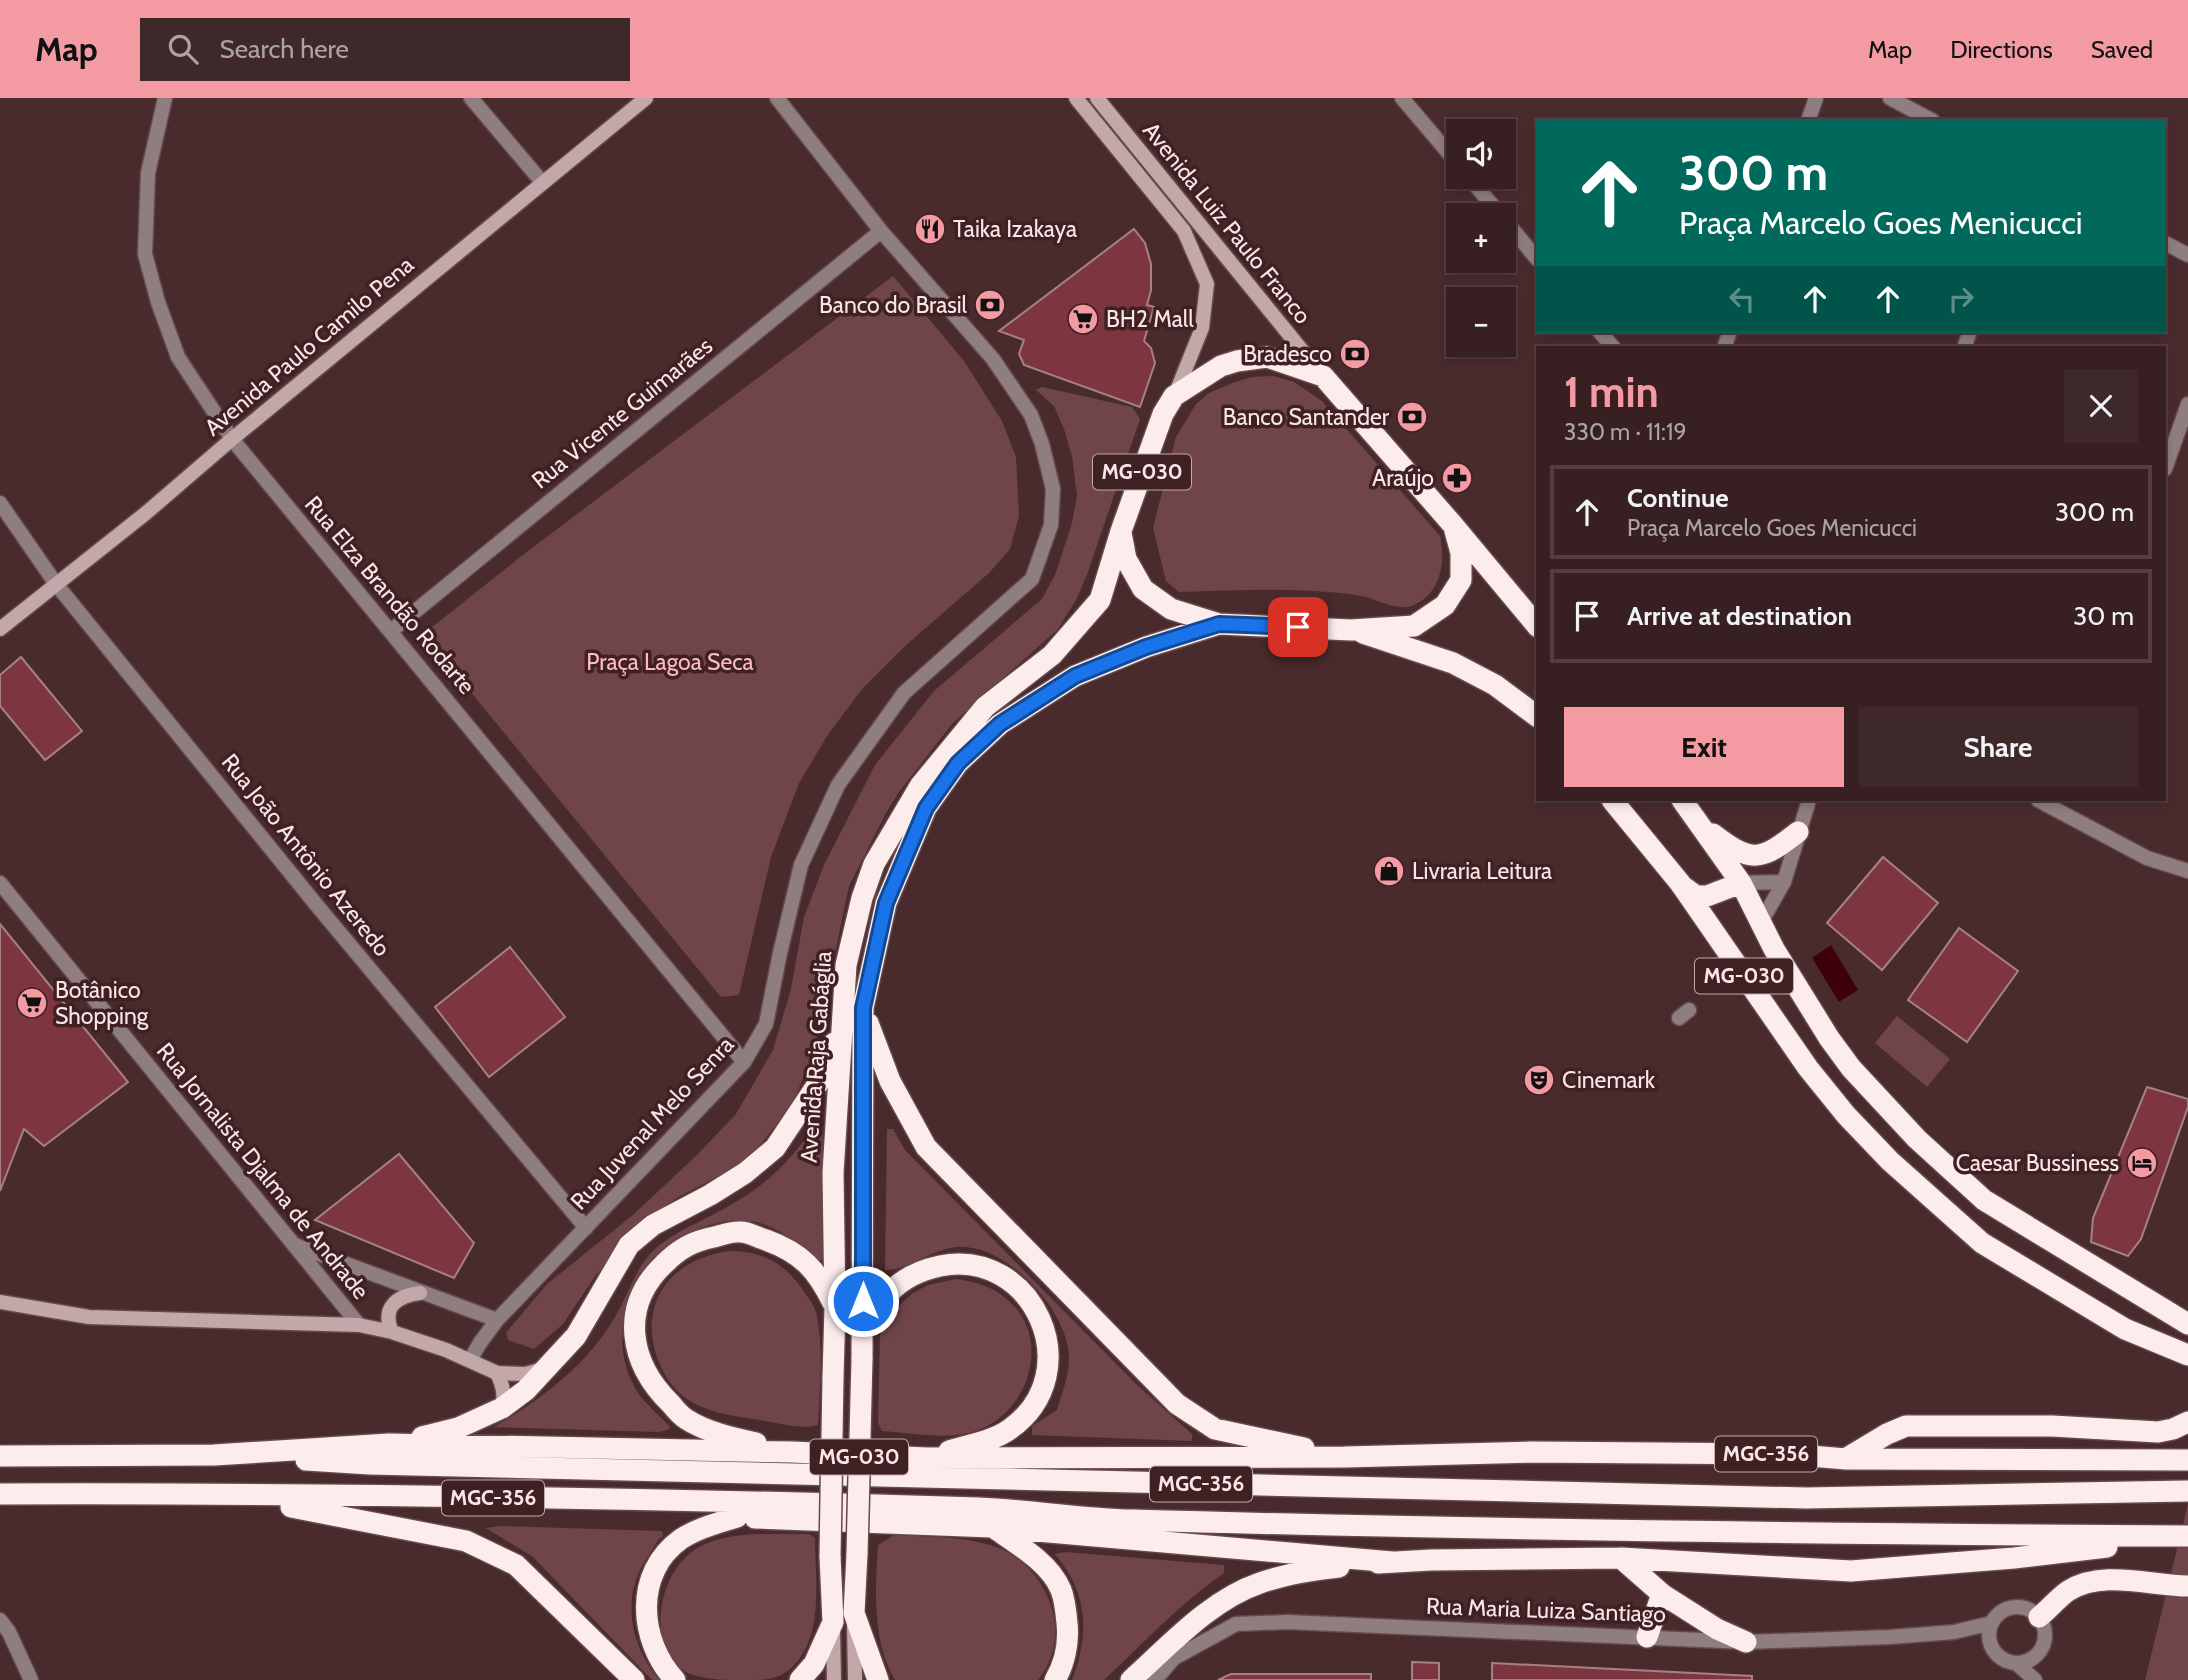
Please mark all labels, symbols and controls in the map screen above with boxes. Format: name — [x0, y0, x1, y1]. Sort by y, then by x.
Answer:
search box — [140, 18, 630, 81]
text: Map — [35, 29, 98, 69]
icon: search — [164, 30, 202, 68]
text: Search here — [220, 33, 349, 65]
text: Map — [1868, 35, 1912, 64]
text: Directions — [1950, 35, 2053, 64]
text: Saved — [2091, 35, 2153, 64]
street label: Avenida Luiz Paulo Franco — [1137, 117, 1317, 329]
map controls — [1446, 119, 1516, 357]
button: sound — [1446, 119, 1516, 189]
text: 300 m — [1679, 143, 1828, 202]
icon: ahead — [1564, 147, 1655, 238]
button: + — [1446, 203, 1516, 273]
text: Praça Marcelo Goes Menicucci — [1679, 203, 2082, 242]
restaurant icon: Taika Izakaya — [913, 212, 947, 246]
place label: Taika Izakaya — [953, 215, 1077, 243]
street label: Avenida Paulo Camilo Pena — [199, 250, 419, 442]
icon: left — [1723, 280, 1761, 318]
icon: ahead — [1796, 280, 1834, 318]
icon: ahead — [1869, 280, 1907, 318]
icon: right — [1942, 280, 1980, 318]
button: − — [1446, 287, 1516, 357]
bank icon: Banco do Brasil — [973, 288, 1007, 322]
place label: Banco do Brasil — [819, 291, 968, 319]
supermarket icon: BH2 Mall — [1066, 302, 1100, 336]
place label: BH2 Mall — [1106, 305, 1194, 333]
street label: Rua Vicente Guimarães — [526, 332, 718, 494]
bank icon: Bradesco — [1338, 337, 1372, 371]
place label: Bradesco — [1243, 340, 1332, 368]
text: 1 min — [1564, 366, 1659, 418]
button: close — [2064, 369, 2138, 443]
bank icon: Banco Santander — [1395, 400, 1429, 434]
place label: Banco Santander — [1223, 403, 1390, 431]
text: 330 m · 11:19 — [1564, 418, 1686, 446]
road number: MG-030 — [1093, 454, 1191, 490]
pharmacy icon: Araújo — [1440, 461, 1474, 495]
place label: Araújo — [1372, 464, 1434, 492]
text: Continue — [1627, 482, 1729, 514]
street label: Rua Elza Brandão Rodarte — [299, 490, 481, 700]
icon: ahead — [1568, 493, 1606, 531]
text: 300 m — [2055, 496, 2134, 528]
text: Praça Marcelo Goes Menicucci — [1627, 514, 1917, 542]
pin — [1268, 597, 1328, 657]
icon: arrive — [1568, 597, 1606, 635]
text: Arrive at destination — [1627, 600, 1852, 632]
text: 30 m — [2073, 600, 2134, 632]
icon: arrive — [1279, 608, 1317, 646]
park label: Praça Lagoa Seca — [586, 648, 754, 676]
button: Exit — [1564, 707, 1844, 787]
button: Share — [1858, 707, 2138, 787]
street label: Rua João Antônio Azeredo — [216, 748, 396, 962]
shop icon: Livraria Leitura — [1372, 854, 1406, 888]
place label: Livraria Leitura — [1412, 857, 1552, 885]
street label: Avenida Raja Gabáglia — [795, 950, 837, 1164]
road number: MG-030 — [1695, 958, 1793, 994]
place label: Botânico Shopping — [55, 976, 149, 1030]
supermarket icon: Botânico Shopping — [15, 986, 49, 1020]
street label: Rua Juvenal Melo Senra — [565, 1031, 739, 1215]
street label: Rua Jornalista Djalma de Andrade — [151, 1037, 375, 1305]
theatre icon: Cinemark — [1522, 1063, 1556, 1097]
place label: Cinemark — [1562, 1066, 1656, 1094]
hotel icon: Caesar Bussiness — [2125, 1146, 2159, 1180]
place label: Caesar Bussiness — [1956, 1149, 2119, 1177]
position arrow — [826, 1264, 900, 1338]
road number: MGC-356 — [1715, 1436, 1817, 1472]
road number: MG-030 — [810, 1440, 908, 1474]
road number: MGC-356 — [1150, 1466, 1252, 1502]
road number: MGC-356 — [442, 1480, 544, 1516]
street label: Rua Maria Luiza Santiago — [1426, 1592, 1666, 1628]

